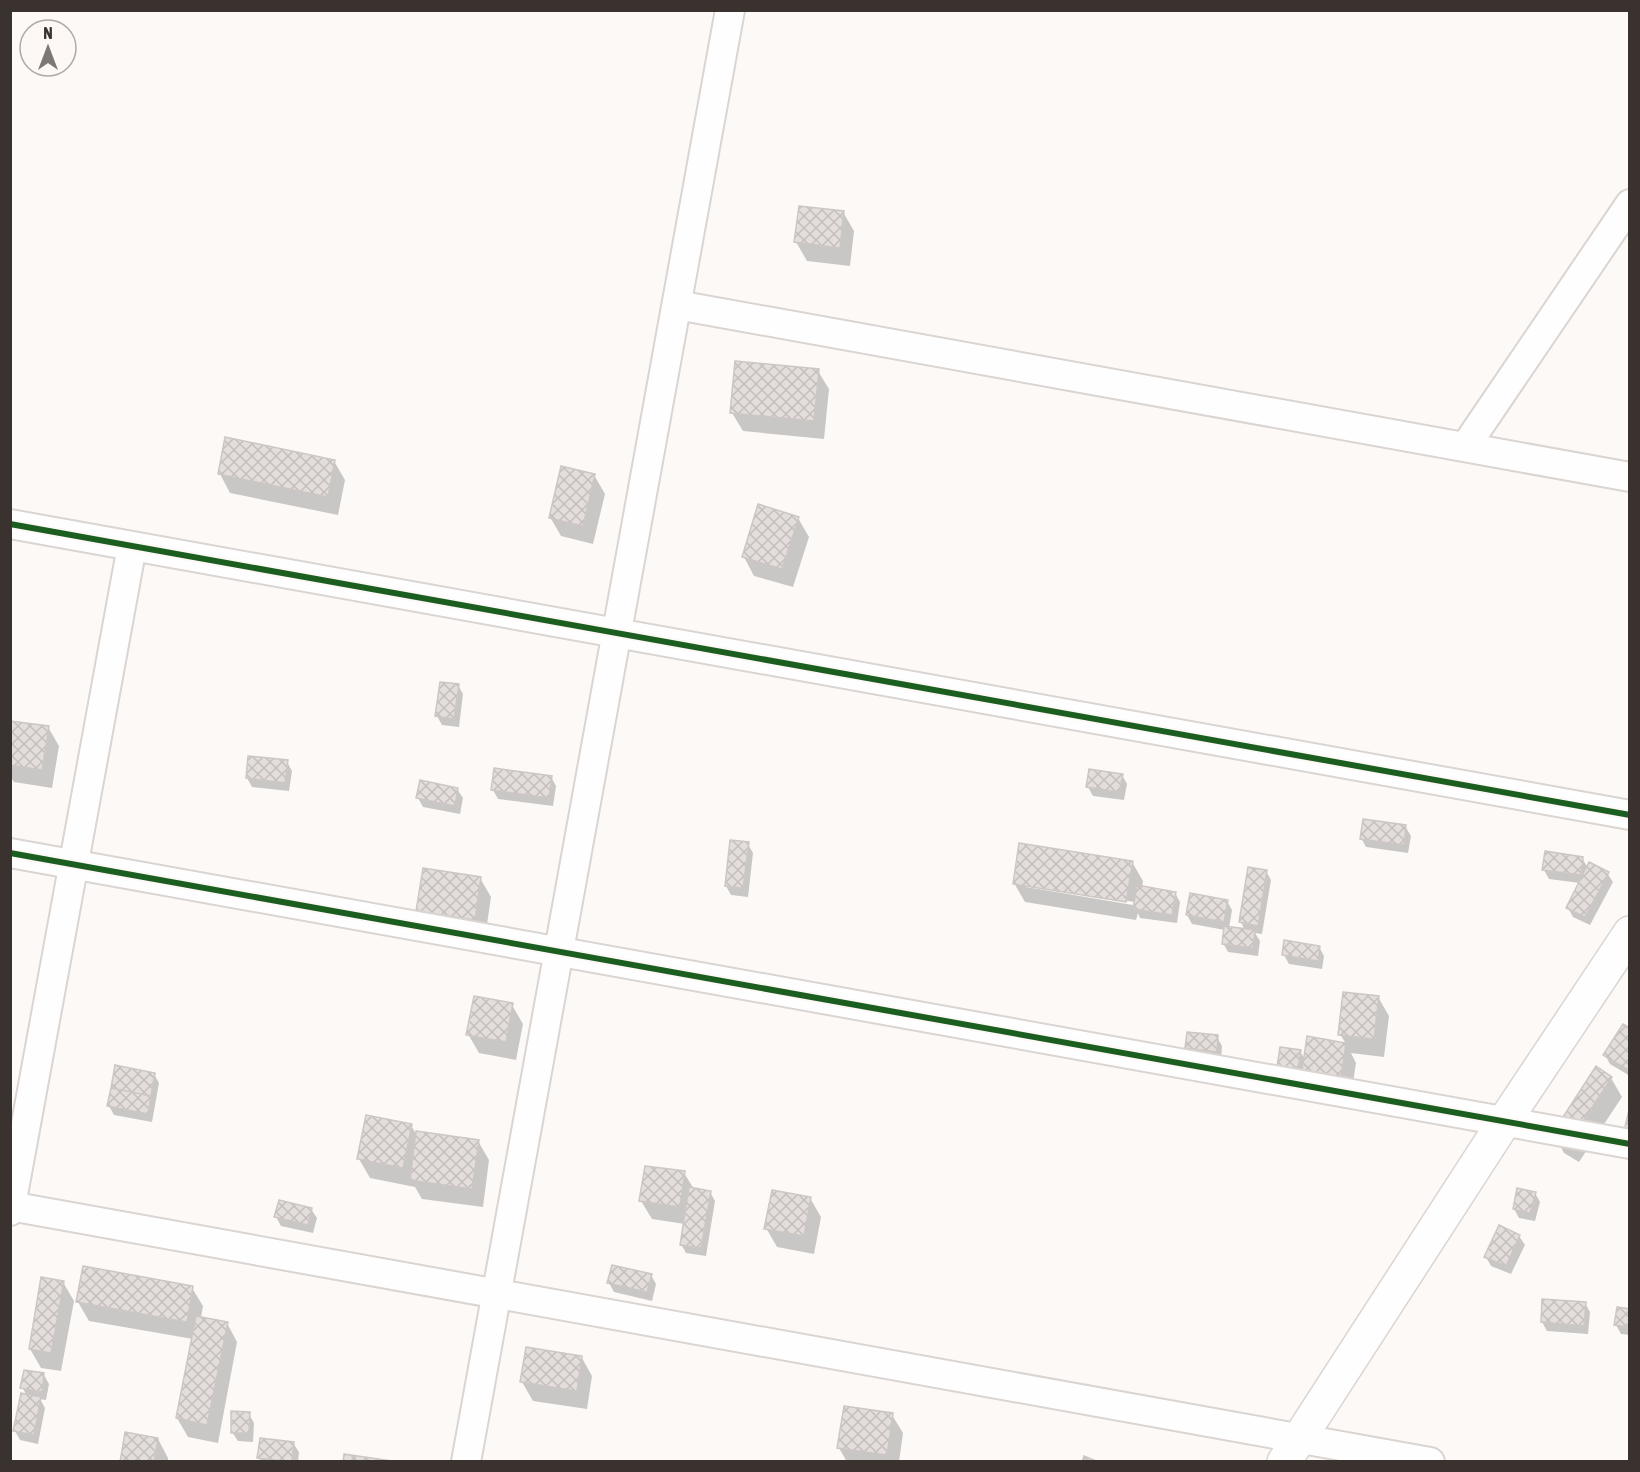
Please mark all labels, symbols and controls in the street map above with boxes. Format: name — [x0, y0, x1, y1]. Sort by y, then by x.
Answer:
north arrow — [18, 18, 78, 78]
text: N — [43, 24, 53, 42]

